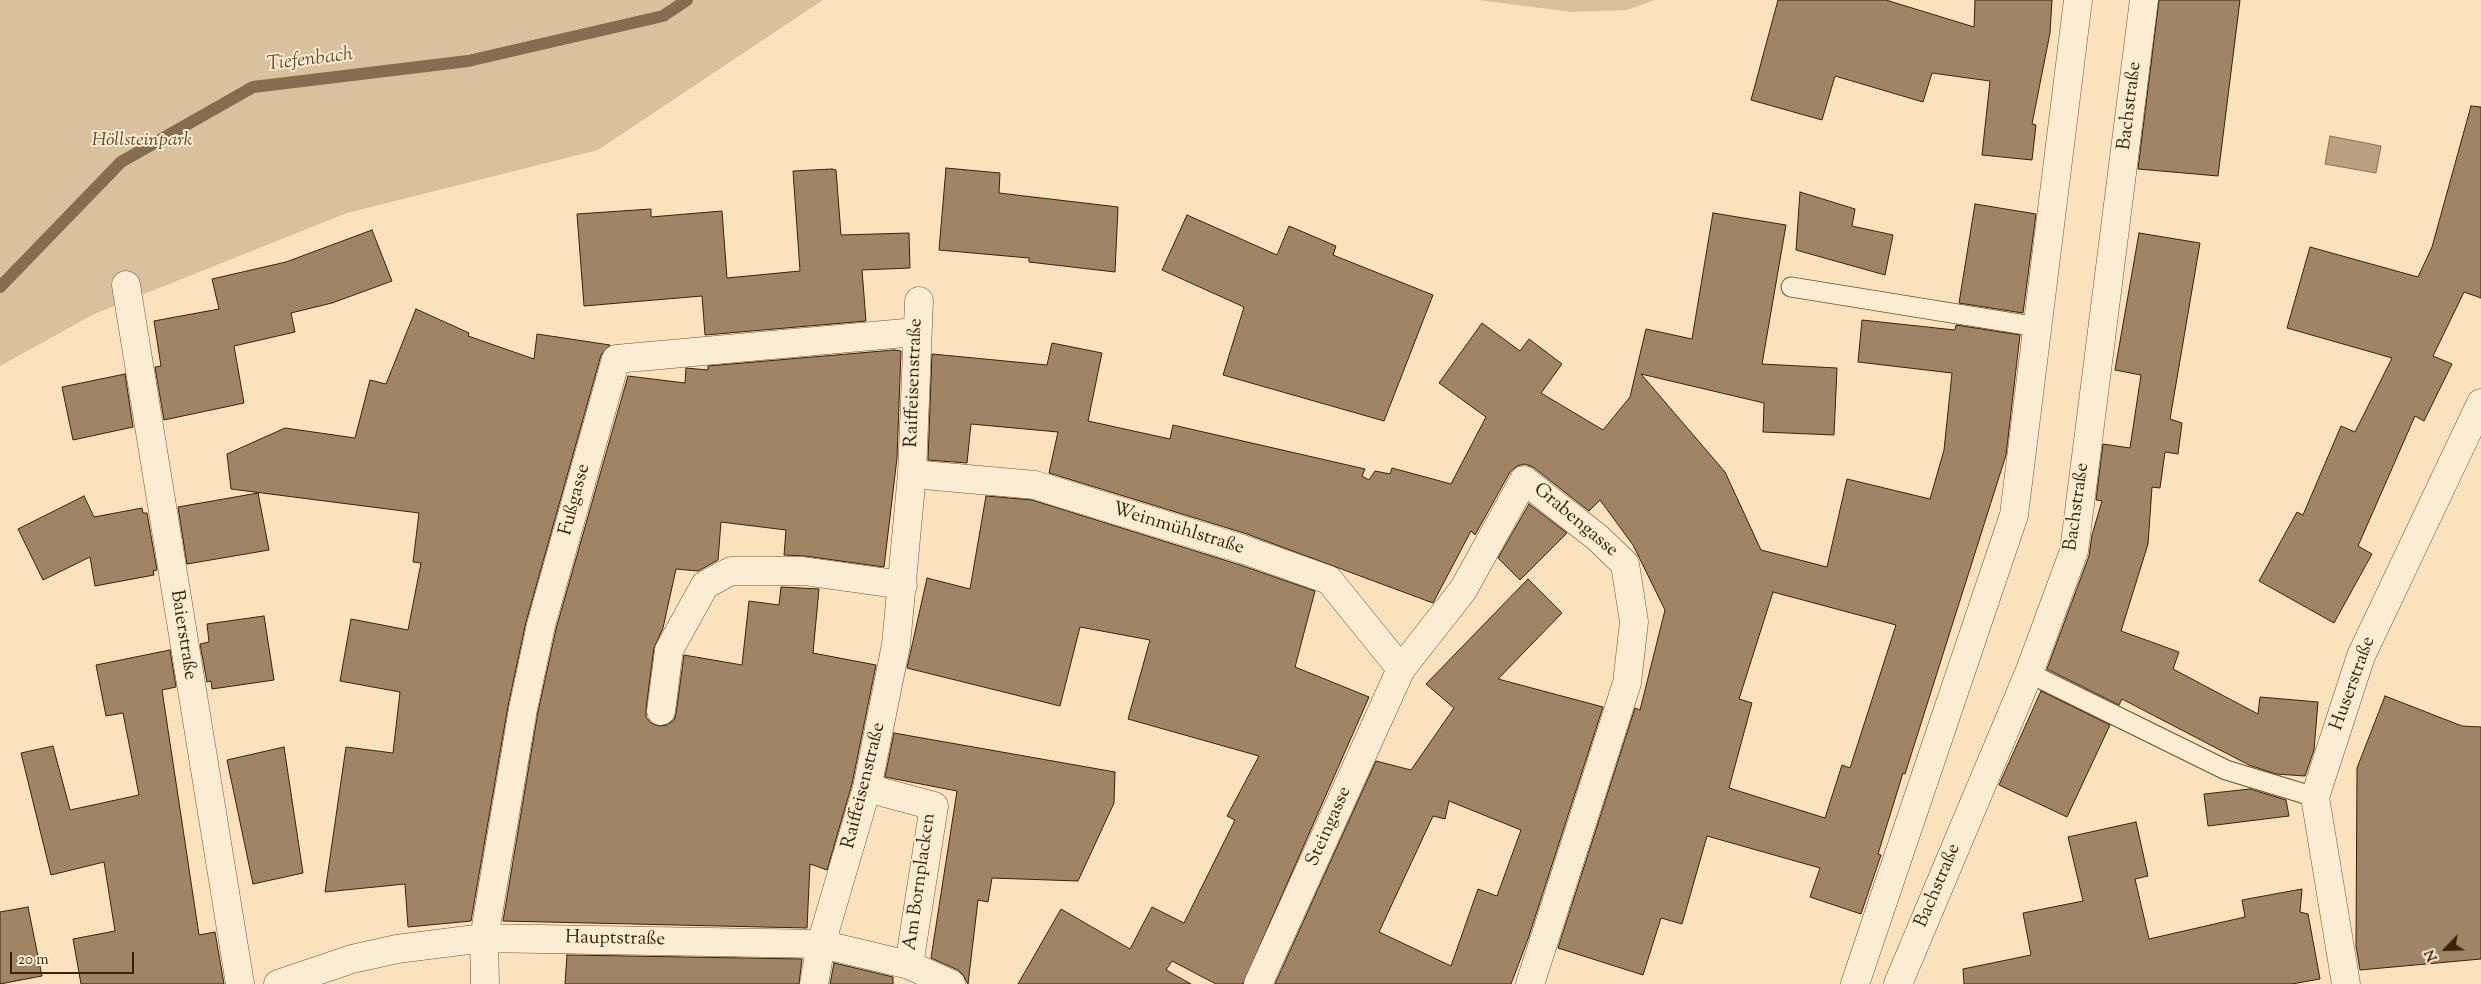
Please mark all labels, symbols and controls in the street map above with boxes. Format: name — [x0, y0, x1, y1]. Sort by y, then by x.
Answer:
water label: Tiefenbach — [266, 44, 354, 78]
street label: Bachstraße — [2114, 61, 2148, 151]
park label: Höllsteinpark — [92, 131, 192, 153]
street label: Raiffeisenstraße — [901, 318, 929, 448]
street label: Bachstraße — [2061, 461, 2095, 553]
street label: Fußgasse — [556, 462, 596, 538]
street label: Grabengasse — [1528, 479, 1622, 563]
street label: Weinmühlstraße — [1109, 499, 1247, 561]
street label: Baierstraße — [164, 588, 200, 682]
street label: Huserstraße — [2327, 634, 2381, 734]
street label: Raiffeisenstraße — [838, 720, 892, 852]
street label: Steingasse — [1302, 784, 1358, 870]
street label: Am Bornplacken — [900, 812, 942, 952]
street label: Bachstraße — [1911, 841, 1967, 931]
north arrow — [2421, 924, 2471, 974]
street label: Hauptstraße — [565, 928, 665, 952]
scale bar — [12, 942, 136, 974]
text: N — [2421, 946, 2444, 964]
text: 20 m — [18, 950, 49, 971]

